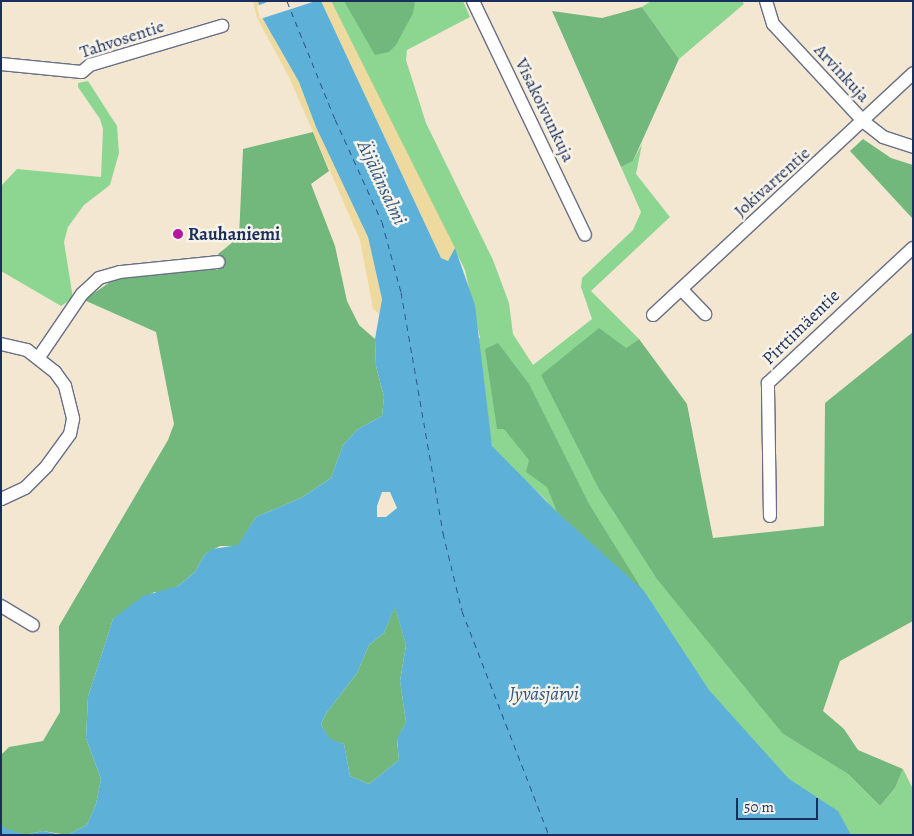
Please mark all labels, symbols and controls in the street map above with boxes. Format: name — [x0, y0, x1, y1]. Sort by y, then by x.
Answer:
street label: Tahvosentie — [77, 15, 167, 63]
street label: Arvinkuja — [810, 39, 874, 107]
street label: Visakoivunkuja — [511, 55, 579, 165]
water label: Äijälänsalmi — [352, 137, 410, 229]
street label: Jokivarrentie — [730, 142, 814, 222]
place label: Rauhaniemi — [188, 223, 280, 245]
marker: Rauhaniemi — [172, 228, 184, 240]
street label: Pirttimäentie — [758, 285, 844, 369]
water label: Jyväsjärvi — [509, 684, 579, 706]
scale bar — [739, 788, 822, 820]
text: 50 m — [744, 797, 774, 817]

